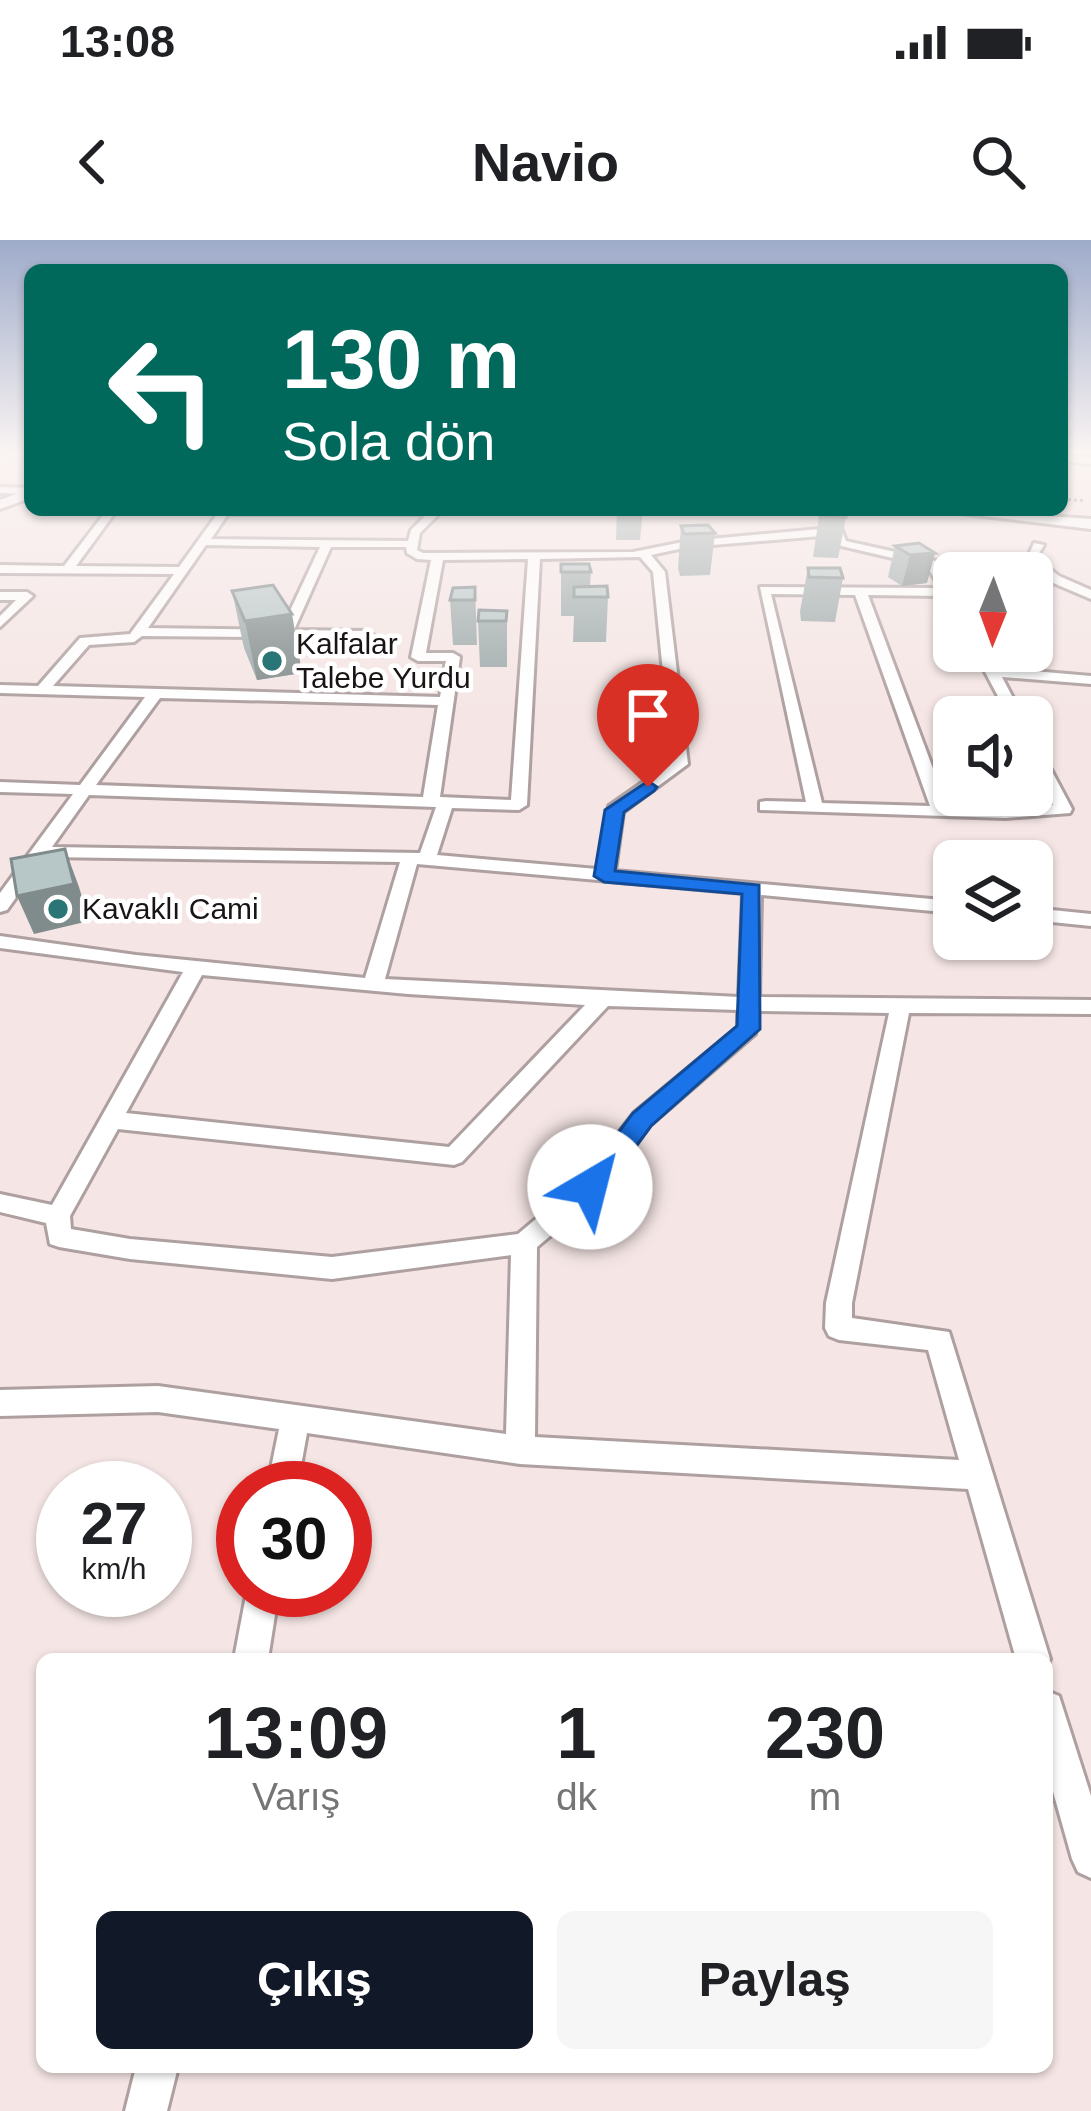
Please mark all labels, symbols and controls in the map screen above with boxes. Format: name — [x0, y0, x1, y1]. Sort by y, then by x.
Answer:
text: 13:08 — [60, 16, 175, 67]
icon: back — [60, 129, 126, 195]
icon: search — [965, 129, 1031, 195]
text: Navio — [472, 132, 619, 192]
icon: left — [84, 312, 240, 468]
text: 130 m — [282, 312, 520, 406]
text: Sola dön — [282, 411, 495, 471]
north arrow — [933, 552, 1053, 672]
map controls — [933, 552, 1053, 960]
place label: Kalfalar Talebe Yurdu — [296, 627, 471, 694]
marker: Kalfalar Talebe Yurdu — [259, 648, 285, 674]
pin — [597, 664, 699, 787]
icon: arrive — [615, 682, 681, 748]
button: sound — [933, 696, 1053, 816]
button: layers — [933, 840, 1053, 960]
place label: Kavaklı Cami — [82, 892, 259, 925]
marker: Kavaklı Cami — [45, 896, 71, 922]
position arrow — [527, 1124, 653, 1250]
speed limit sign: 30 — [216, 1461, 372, 1617]
text: 27 — [81, 1490, 147, 1557]
text: km/h — [81, 1552, 147, 1585]
text: 13:09 — [204, 1693, 388, 1773]
text: 1 — [556, 1693, 597, 1773]
text: 230 — [765, 1693, 885, 1773]
text: Varış — [252, 1775, 340, 1818]
text: dk — [556, 1775, 597, 1818]
text: m — [809, 1775, 841, 1818]
button: Çıkış — [96, 1911, 533, 2049]
button: Paylaş — [557, 1911, 993, 2049]

